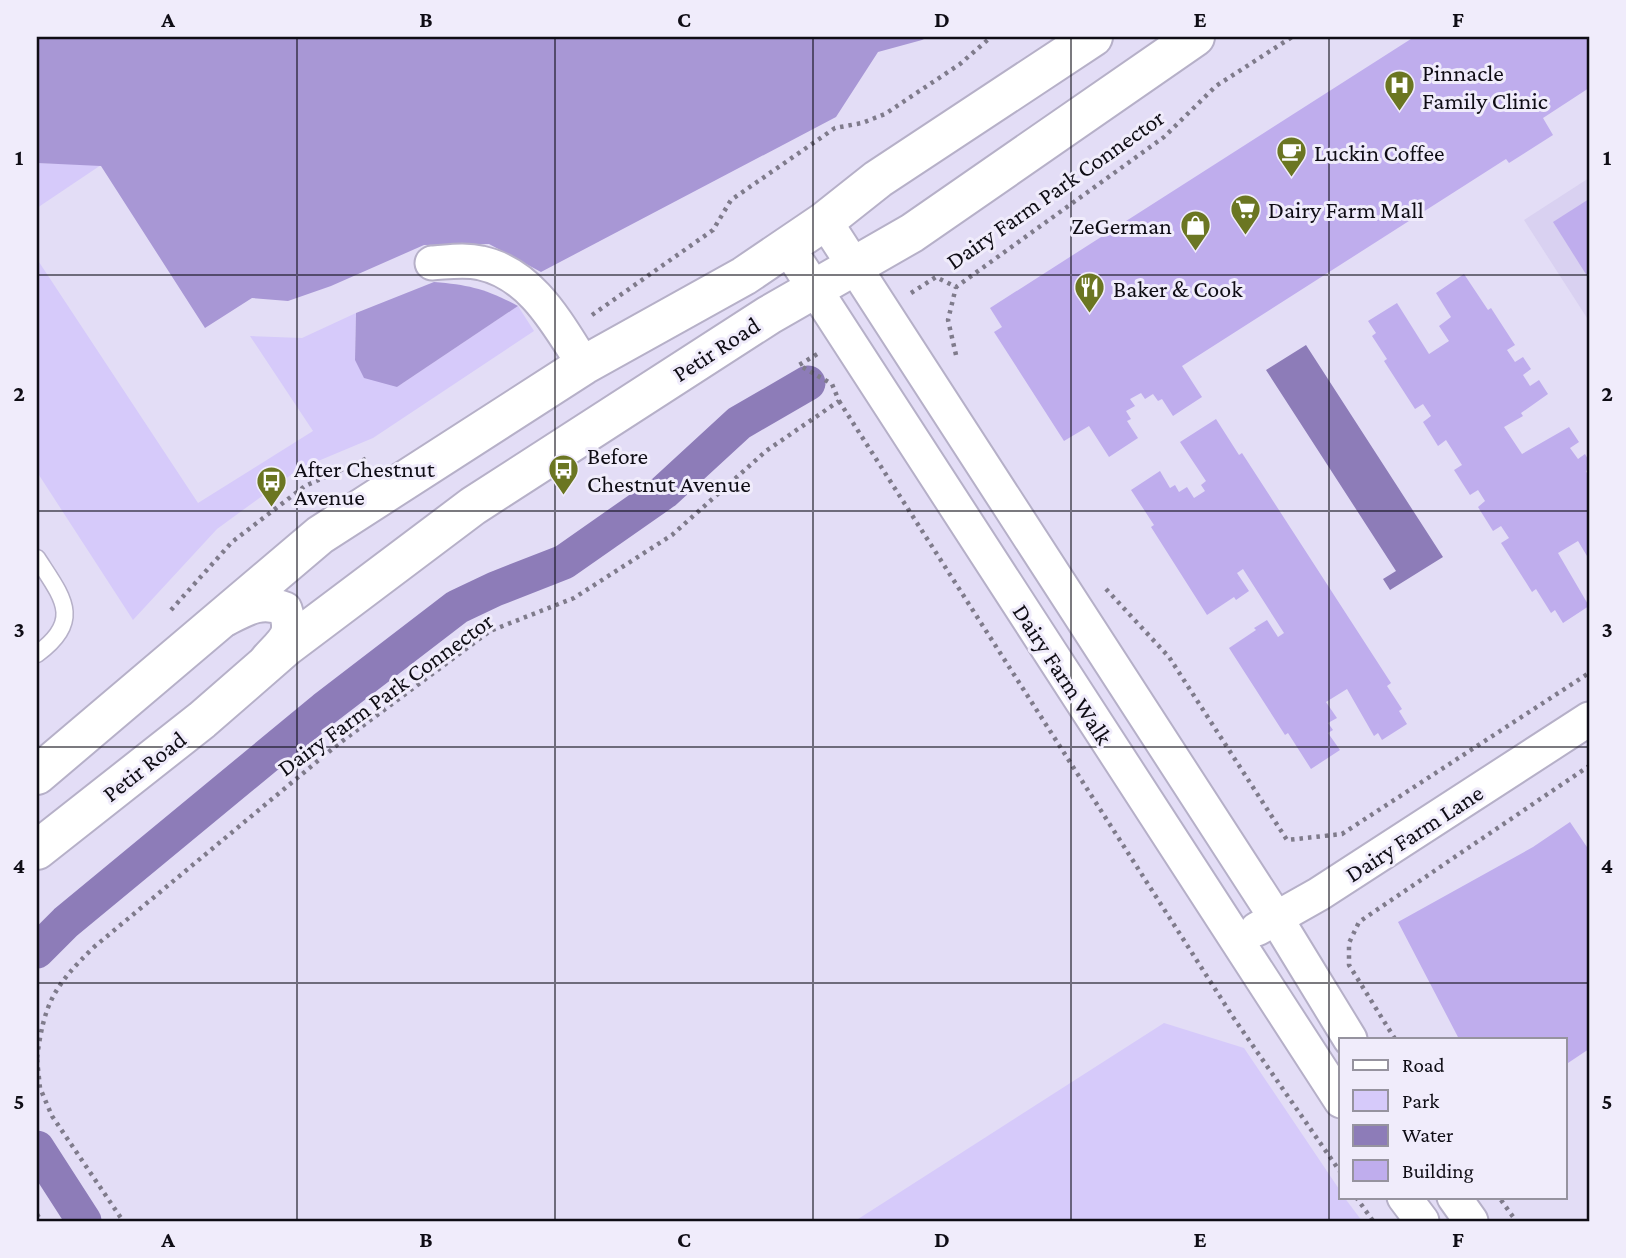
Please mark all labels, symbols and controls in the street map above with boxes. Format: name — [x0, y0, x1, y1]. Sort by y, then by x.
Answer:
text: A — [160, 6, 175, 32]
text: B — [419, 6, 433, 32]
text: C — [677, 6, 691, 32]
text: D — [934, 6, 950, 32]
text: E — [1193, 6, 1207, 32]
text: F — [1452, 6, 1464, 32]
place label: Pinnacle Family Clinic — [1422, 59, 1548, 114]
hospital icon: Pinnacle Family Clinic — [1382, 69, 1416, 113]
street label: Dairy Farm Park Connector — [941, 103, 1170, 275]
cafe icon: Luckin Coffee — [1274, 135, 1308, 179]
place label: Luckin Coffee — [1314, 139, 1445, 166]
text: 1 — [15, 144, 24, 170]
text: 1 — [1603, 144, 1612, 170]
supermarket icon: Dairy Farm Mall — [1228, 192, 1262, 236]
place label: Dairy Farm Mall — [1268, 196, 1424, 223]
shop icon: ZeGerman — [1178, 208, 1212, 252]
place label: ZeGerman — [1071, 212, 1172, 239]
restaurant icon: Baker & Cook — [1073, 271, 1107, 315]
place label: Baker & Cook — [1113, 275, 1243, 302]
street label: Petir Road — [668, 311, 765, 387]
text: 2 — [13, 380, 25, 406]
text: 2 — [1601, 380, 1613, 406]
place label: Before Chestnut Avenue — [587, 442, 751, 497]
bus stop icon: Before Chestnut Avenue — [547, 452, 581, 496]
place label: After Chestnut Avenue — [294, 455, 436, 510]
bus stop icon: After Chestnut Avenue — [254, 465, 288, 509]
street label: Dairy Farm Walk — [1008, 599, 1119, 750]
street label: Dairy Farm Park Connector — [272, 606, 498, 781]
text: 3 — [13, 616, 25, 642]
text: 3 — [1601, 616, 1613, 642]
street label: Petir Road — [97, 725, 191, 807]
street label: Dairy Farm Lane — [1340, 778, 1488, 888]
text: 4 — [13, 852, 25, 878]
text: 4 — [1601, 852, 1613, 878]
legend — [1339, 1038, 1566, 1198]
text: Road — [1402, 1053, 1445, 1077]
text: 5 — [13, 1088, 25, 1114]
text: 5 — [1601, 1088, 1613, 1114]
text: Park — [1402, 1089, 1439, 1113]
text: Water — [1402, 1123, 1454, 1147]
text: Building — [1402, 1159, 1474, 1183]
text: A — [160, 1226, 175, 1252]
text: B — [419, 1226, 433, 1252]
text: C — [677, 1226, 691, 1252]
text: D — [934, 1226, 950, 1252]
text: E — [1193, 1226, 1207, 1252]
text: F — [1452, 1226, 1464, 1252]

